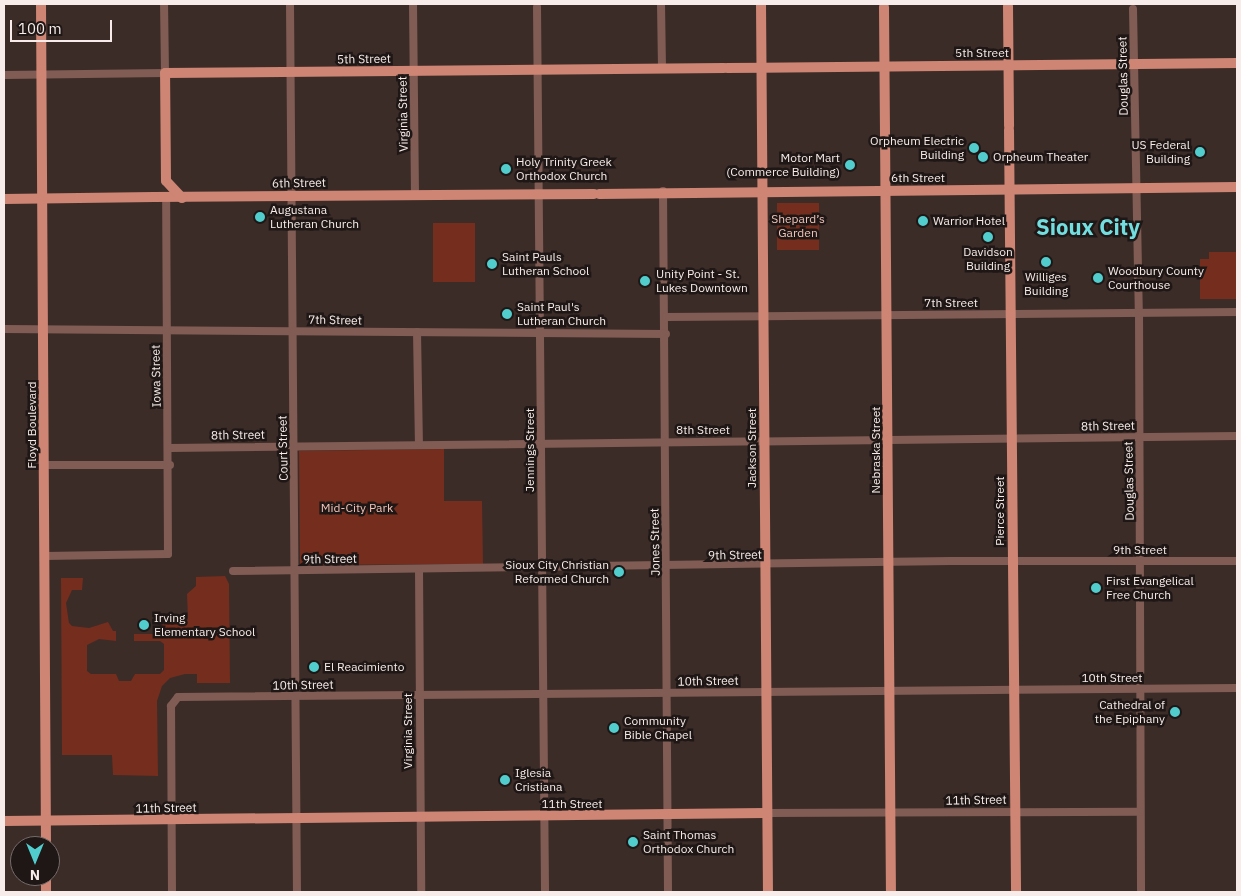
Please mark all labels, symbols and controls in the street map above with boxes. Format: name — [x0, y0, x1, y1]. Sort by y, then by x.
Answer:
scale bar — [12, 10, 115, 42]
text: 100 m — [18, 19, 62, 38]
street label: Douglas Street — [1115, 36, 1131, 116]
street label: 5th Street — [955, 46, 1009, 60]
street label: 5th Street — [337, 51, 391, 67]
street label: Virginia Street — [395, 76, 411, 152]
place label: Orpheum Electric Building — [870, 134, 964, 162]
place label: US Federal Building — [1131, 138, 1190, 166]
marker: Orpheum Electric Building — [968, 142, 980, 154]
marker: US Federal Building — [1194, 146, 1206, 158]
place label: Orpheum Theater — [993, 150, 1088, 164]
place label: Motor Mart (Commerce Building) — [726, 151, 840, 179]
marker: Orpheum Theater — [977, 151, 989, 163]
place label: Holy Trinity Greek Orthodox Church — [516, 155, 612, 183]
marker: Motor Mart (Commerce Building) — [844, 159, 856, 171]
marker: Holy Trinity Greek Orthodox Church — [500, 163, 512, 175]
street label: 6th Street — [891, 171, 945, 185]
street label: 6th Street — [272, 175, 326, 191]
place label: Augustana Lutheran Church — [270, 203, 359, 231]
marker: Augustana Lutheran Church — [254, 211, 266, 223]
park label: Shepard’s Garden — [771, 212, 825, 240]
place label: Warrior Hotel — [933, 214, 1005, 228]
district label: Sioux City — [1036, 214, 1140, 240]
marker: Warrior Hotel — [917, 215, 929, 227]
marker: Davidson Building — [982, 231, 994, 243]
place label: Davidson Building — [963, 245, 1013, 273]
place label: Saint Pauls Lutheran School — [502, 250, 589, 278]
marker: Williges Building — [1040, 256, 1052, 268]
marker: Saint Pauls Lutheran School — [486, 258, 498, 270]
place label: Woodbury County Courthouse — [1108, 264, 1204, 292]
place label: Unity Point - St. Lukes Downtown — [656, 267, 748, 295]
place label: Williges Building — [1024, 270, 1068, 298]
marker: Woodbury County Courthouse — [1092, 272, 1104, 284]
marker: Unity Point - St. Lukes Downtown — [638, 274, 652, 288]
street label: 7th Street — [924, 296, 978, 310]
place label: Saint Paul's Lutheran Church — [517, 300, 606, 328]
marker: Saint Paul's Lutheran Church — [501, 308, 513, 320]
street label: 7th Street — [308, 312, 362, 328]
street label: Iowa Street — [148, 345, 164, 407]
street label: Floyd Boulevard — [25, 382, 39, 468]
street label: Nebraska Street — [869, 406, 883, 494]
street label: Jennings Street — [523, 408, 537, 492]
street label: Jackson Street — [745, 408, 759, 488]
street label: Court Street — [275, 415, 291, 481]
street label: 8th Street — [1081, 418, 1135, 434]
street label: 8th Street — [676, 423, 730, 437]
street label: 8th Street — [211, 427, 265, 443]
street label: Douglas Street — [1121, 441, 1137, 521]
street label: Pierce Street — [993, 476, 1007, 546]
park label: Mid-City Park — [321, 501, 393, 515]
street label: Jones Street — [647, 508, 663, 576]
street label: 9th Street — [1113, 543, 1167, 557]
street label: 9th Street — [708, 547, 762, 563]
street label: 9th Street — [303, 551, 357, 567]
place label: Sioux City Christian Reformed Church — [505, 558, 609, 586]
marker: Sioux City Christian Reformed Church — [613, 566, 625, 578]
place label: First Evangelical Free Church — [1106, 574, 1194, 602]
marker: First Evangelical Free Church — [1090, 582, 1102, 594]
place label: Irving Elementary School — [154, 611, 255, 639]
marker: Irving Elementary School — [138, 619, 150, 631]
place label: El Reacimiento — [324, 660, 404, 674]
marker: El Reacimiento — [308, 661, 320, 673]
street label: 10th Street — [1081, 671, 1143, 685]
street label: 10th Street — [677, 673, 739, 689]
street label: 10th Street — [272, 677, 334, 693]
street label: Virginia Street — [401, 693, 415, 769]
place label: Cathedral of the Epiphany — [1095, 698, 1165, 726]
marker: Cathedral of the Epiphany — [1169, 706, 1181, 718]
place label: Community Bible Chapel — [624, 714, 692, 742]
marker: Community Bible Chapel — [608, 722, 620, 734]
place label: Iglesia Cristiana — [515, 766, 562, 794]
marker: Iglesia Cristiana — [499, 774, 511, 786]
street label: 11th Street — [945, 792, 1007, 808]
street label: 11th Street — [541, 797, 603, 811]
street label: 11th Street — [135, 800, 197, 816]
place label: Saint Thomas Orthodox Church — [643, 828, 734, 856]
north arrow — [10, 836, 60, 886]
marker: Saint Thomas Orthodox Church — [627, 836, 639, 848]
text: N — [30, 866, 40, 884]

